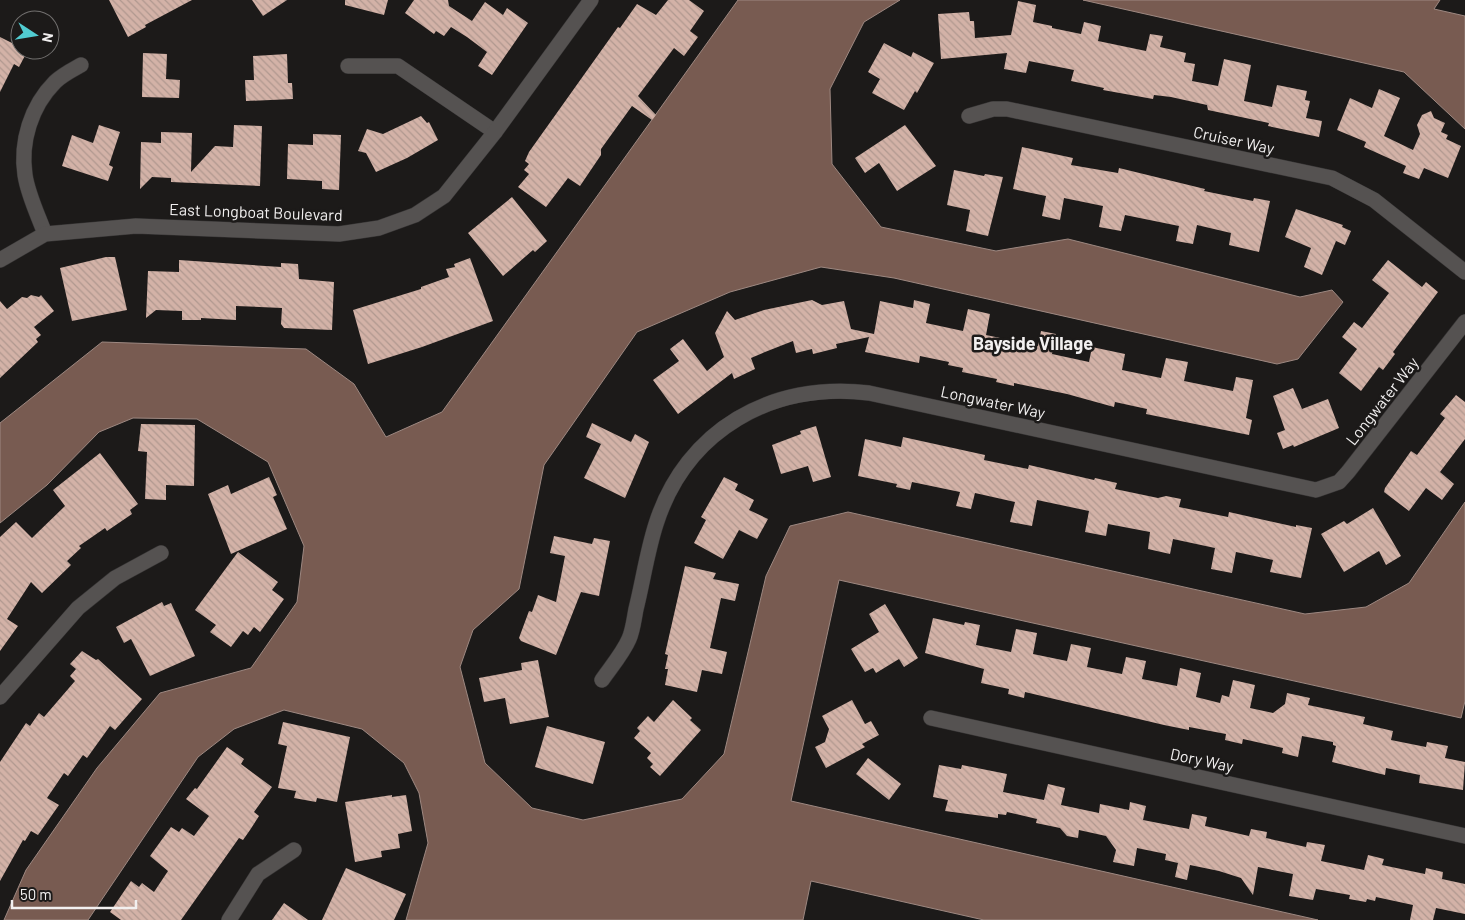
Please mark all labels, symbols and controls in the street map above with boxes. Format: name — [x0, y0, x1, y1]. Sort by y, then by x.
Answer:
north arrow — [10, 10, 60, 60]
text: N — [39, 31, 57, 44]
street label: Cruiser Way — [1192, 122, 1277, 157]
street label: East Longboat Boulevard — [169, 199, 343, 224]
district label: Bayside Village — [973, 332, 1093, 354]
street label: Longwater Way — [1341, 352, 1422, 448]
street label: Longwater Way — [939, 381, 1048, 422]
street label: Dory Way — [1169, 744, 1236, 776]
scale bar — [12, 878, 136, 910]
text: 50 m — [20, 885, 52, 903]

